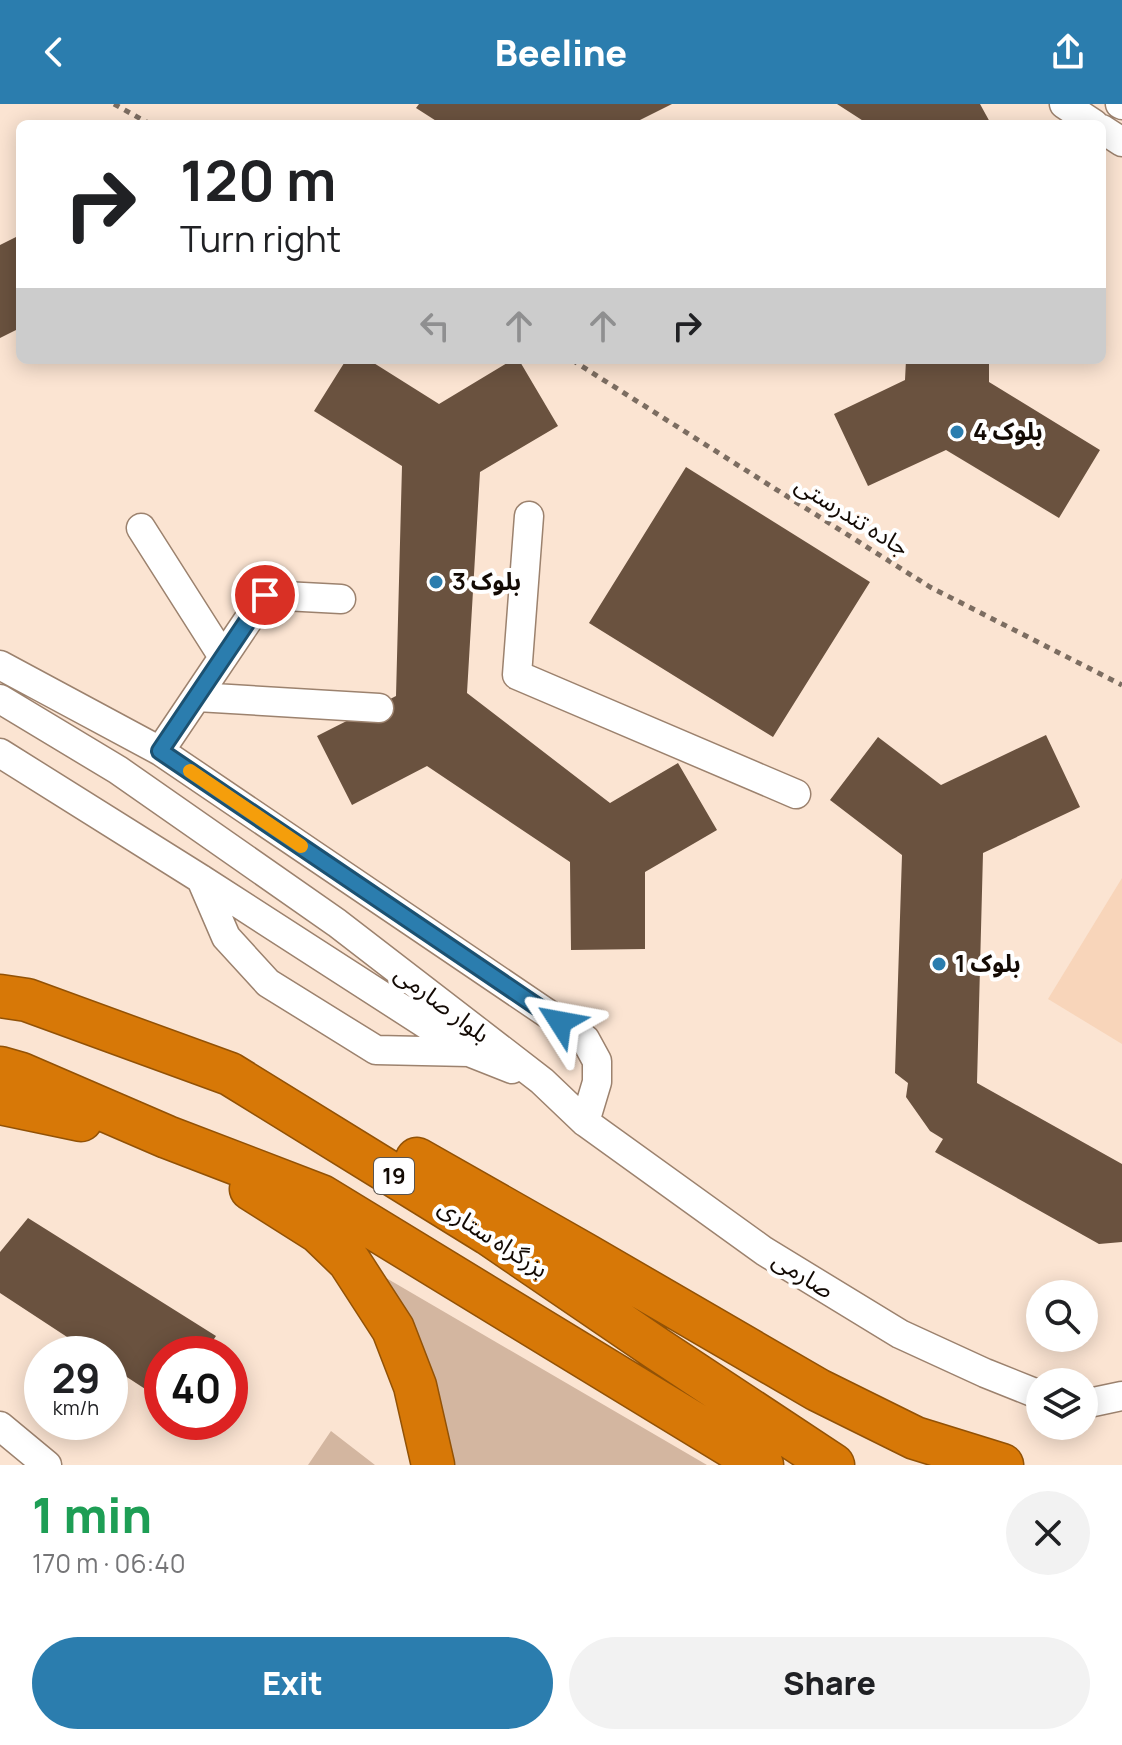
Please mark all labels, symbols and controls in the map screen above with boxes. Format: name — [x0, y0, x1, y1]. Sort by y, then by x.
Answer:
text: Beeline — [495, 28, 627, 77]
icon: back — [32, 30, 76, 74]
icon: share — [1046, 30, 1090, 74]
text: 120 m — [180, 141, 336, 218]
icon: right — [48, 152, 152, 256]
text: Turn right — [180, 214, 341, 263]
icon: left — [413, 304, 457, 348]
icon: ahead — [497, 304, 541, 348]
icon: ahead — [581, 304, 625, 348]
icon: right — [665, 304, 709, 348]
place label: بلوک 4 — [973, 414, 1043, 447]
marker: بلوک 4 — [948, 423, 966, 441]
street label: جاده تندرستی — [789, 467, 916, 563]
pin — [231, 561, 299, 629]
place label: بلوک 3 — [452, 564, 521, 597]
icon: arrive — [243, 573, 287, 617]
marker: بلوک 3 — [427, 573, 445, 591]
place label: بلوک 1 — [955, 946, 1021, 979]
marker: بلوک 1 — [930, 955, 948, 973]
street label: بلوار صارمی — [389, 956, 497, 1049]
position arrow — [518, 980, 602, 1064]
road number: 19 — [374, 1158, 414, 1194]
street label: بزرگراه ستاری — [433, 1189, 555, 1285]
street label: صارمی — [767, 1242, 841, 1305]
map controls — [1026, 1280, 1098, 1440]
button: search — [1026, 1280, 1098, 1352]
speed limit sign: 40 — [144, 1336, 248, 1440]
text: 29 — [52, 1350, 100, 1405]
button: layers — [1026, 1368, 1098, 1440]
text: km/h — [53, 1394, 99, 1421]
text: 1 min — [32, 1482, 152, 1547]
button: close — [1006, 1491, 1090, 1575]
text: 170 m · 06:40 — [32, 1545, 186, 1581]
button: Exit — [32, 1637, 553, 1729]
button: Share — [569, 1637, 1090, 1729]

